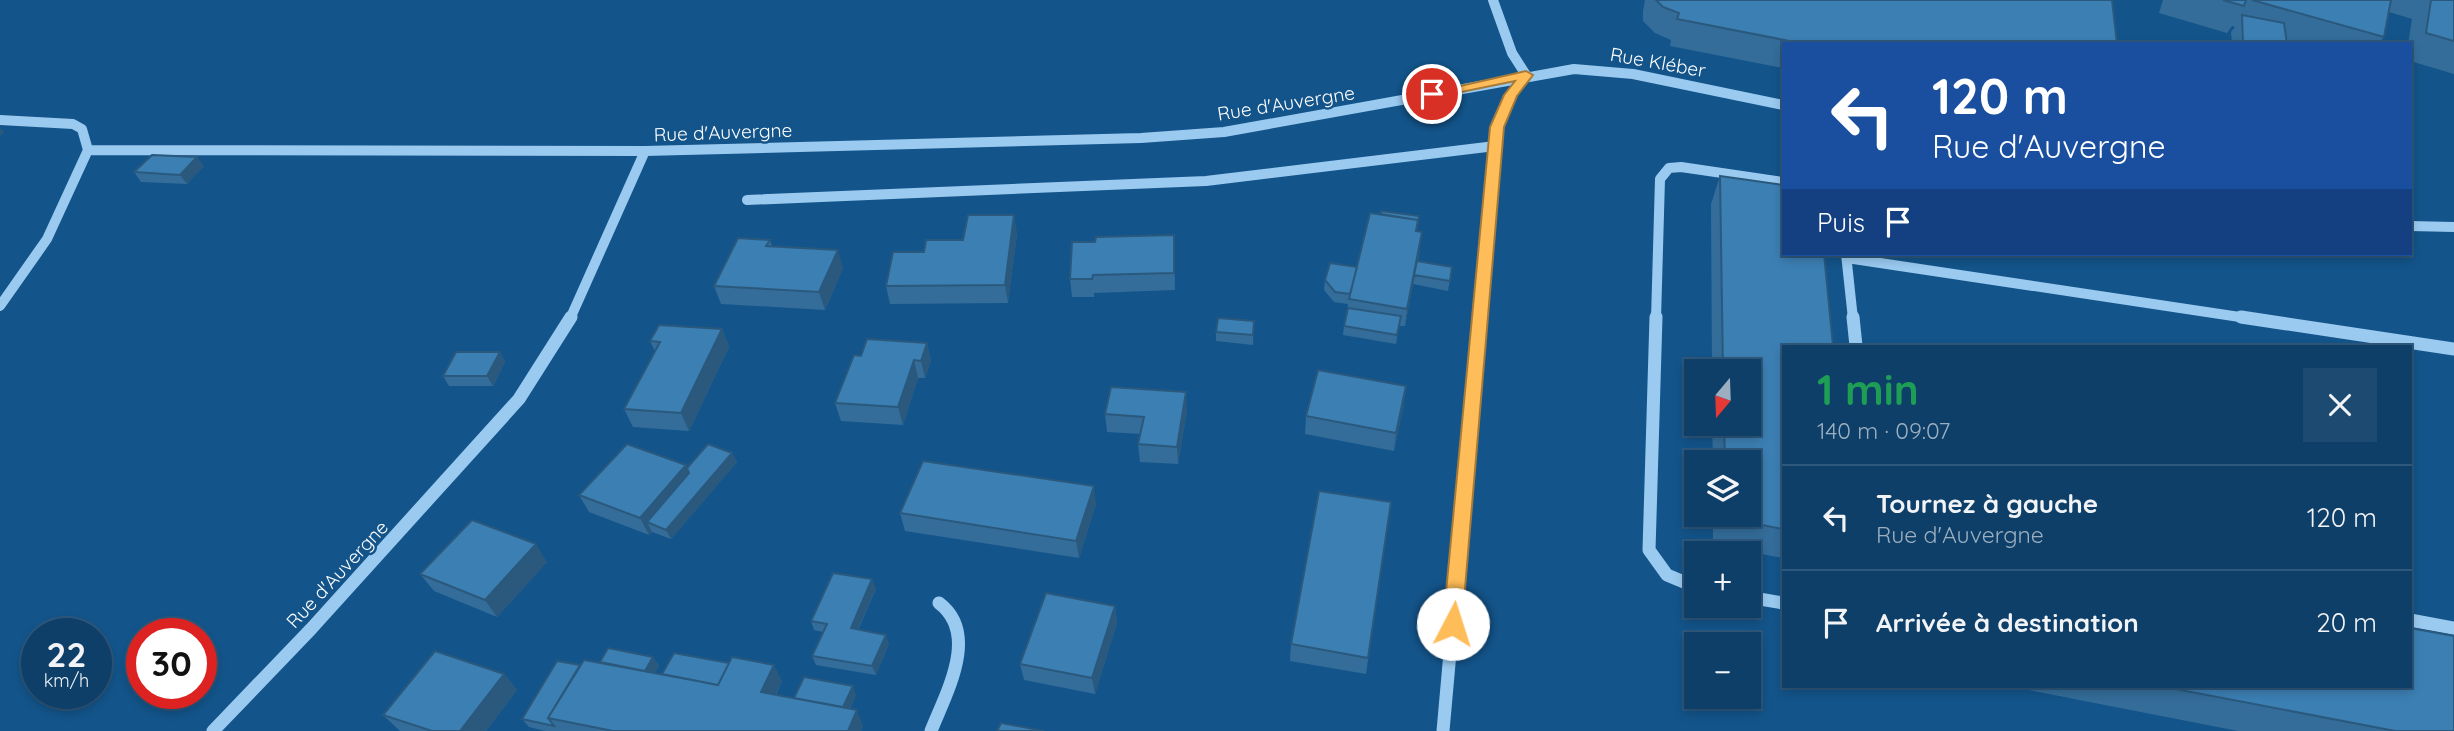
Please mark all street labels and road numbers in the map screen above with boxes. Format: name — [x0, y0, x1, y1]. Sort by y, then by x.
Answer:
street label: Rue Kléber — [1608, 42, 1708, 82]
street label: Rue d'Auvergne — [1216, 80, 1356, 126]
street label: Rue d'Auvergne — [653, 118, 793, 146]
street label: Rue d'Auvergne — [281, 515, 393, 633]

